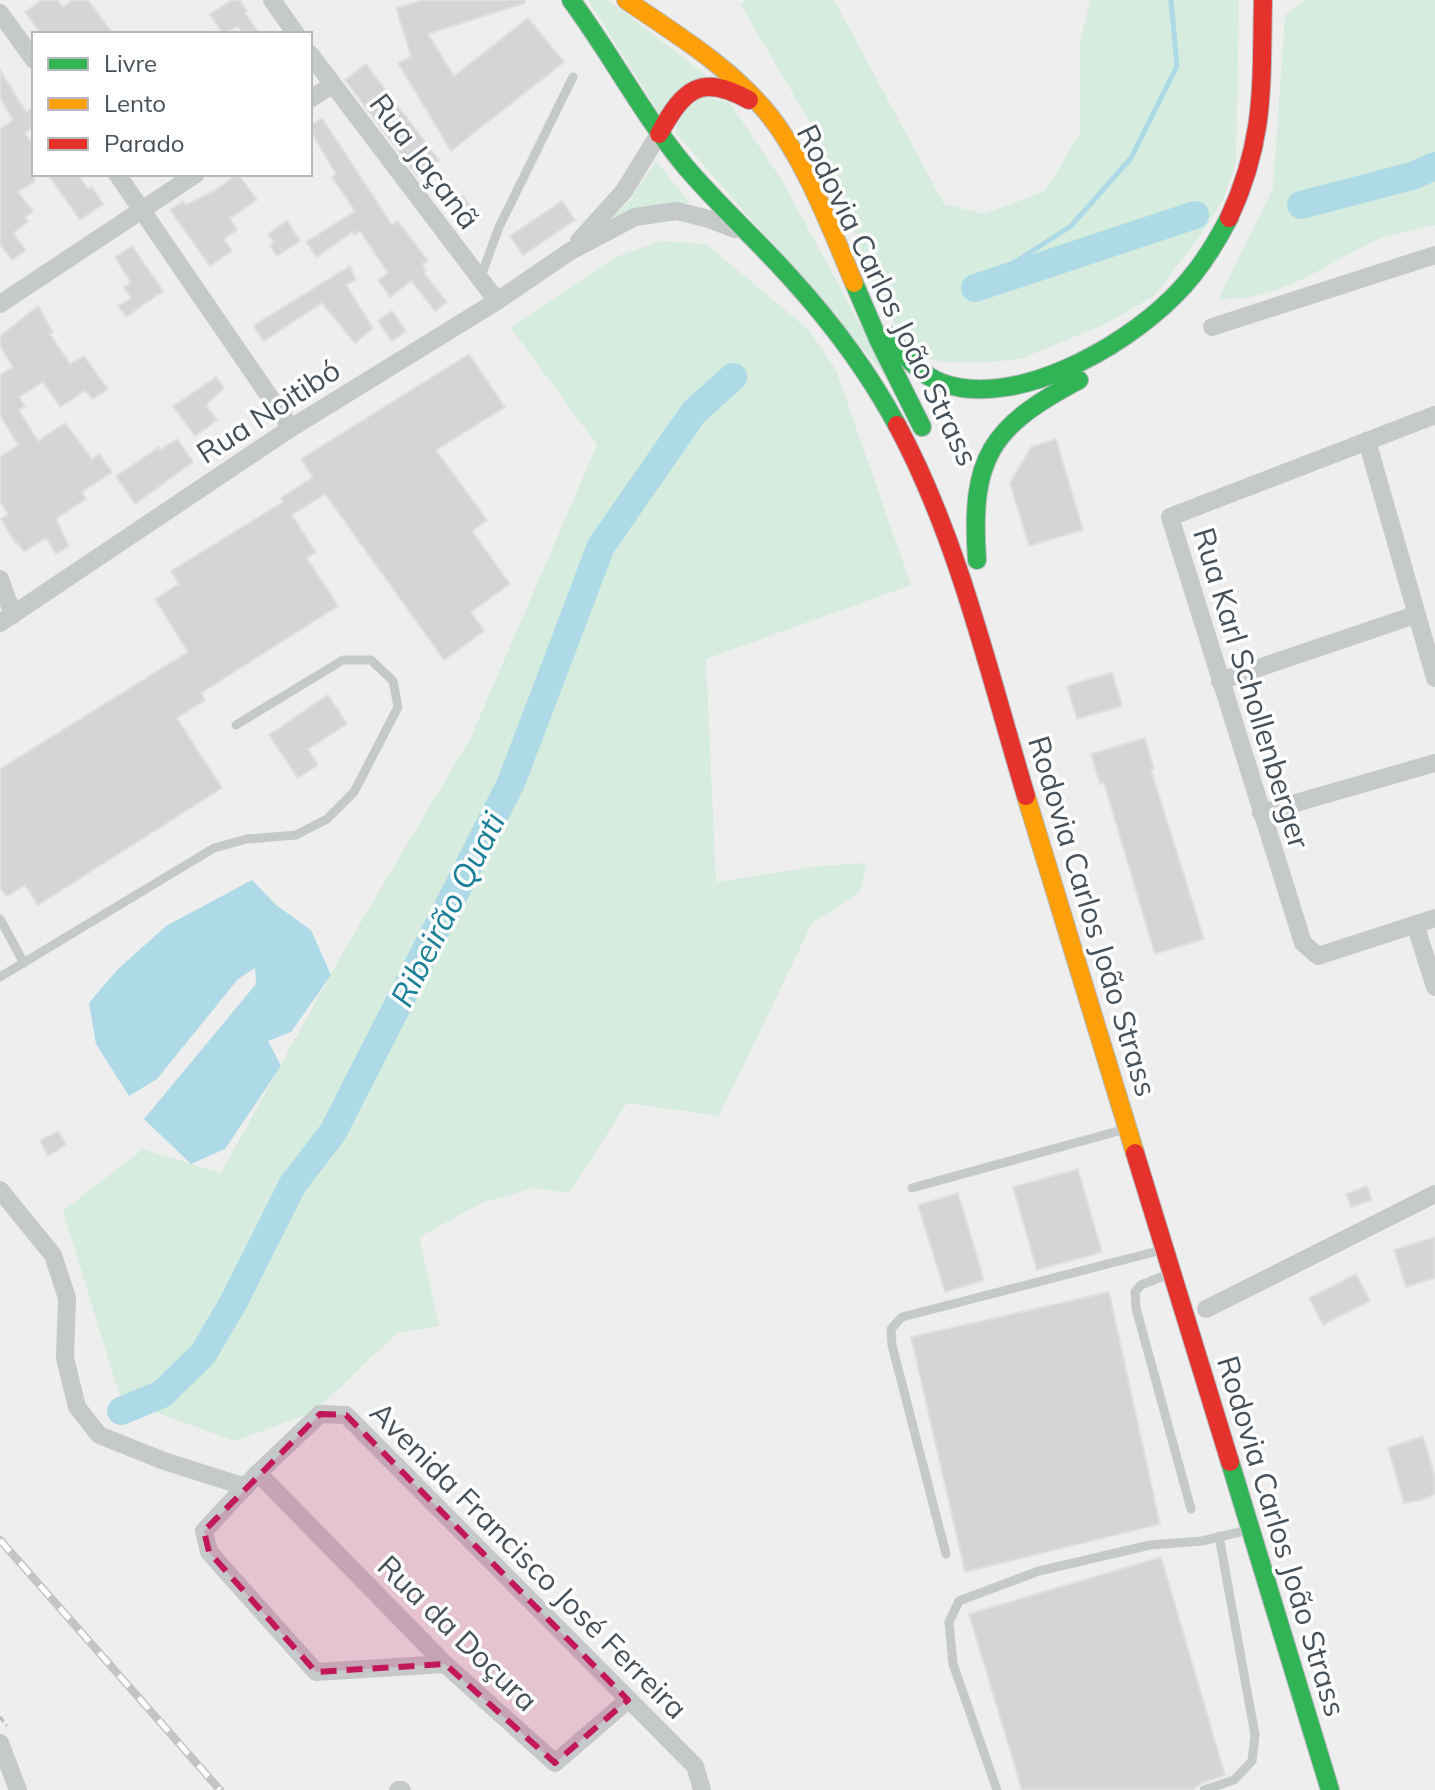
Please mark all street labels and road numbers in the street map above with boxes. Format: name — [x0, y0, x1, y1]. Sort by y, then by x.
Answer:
street label: Rua Jaçanã — [362, 86, 488, 236]
street label: Rodovia Carlos João Strass — [789, 118, 987, 472]
street label: Rua Noitibó — [189, 351, 347, 471]
street label: Rua Karl Schollenberger — [1185, 523, 1319, 853]
street label: Rodovia Carlos João Strass — [1020, 731, 1166, 1101]
street label: Rodovia Carlos João Strass — [1209, 1351, 1355, 1721]
street label: Avenida Francisco José Ferreira — [362, 1393, 696, 1727]
street label: Rua da Doçura — [370, 1547, 546, 1719]

